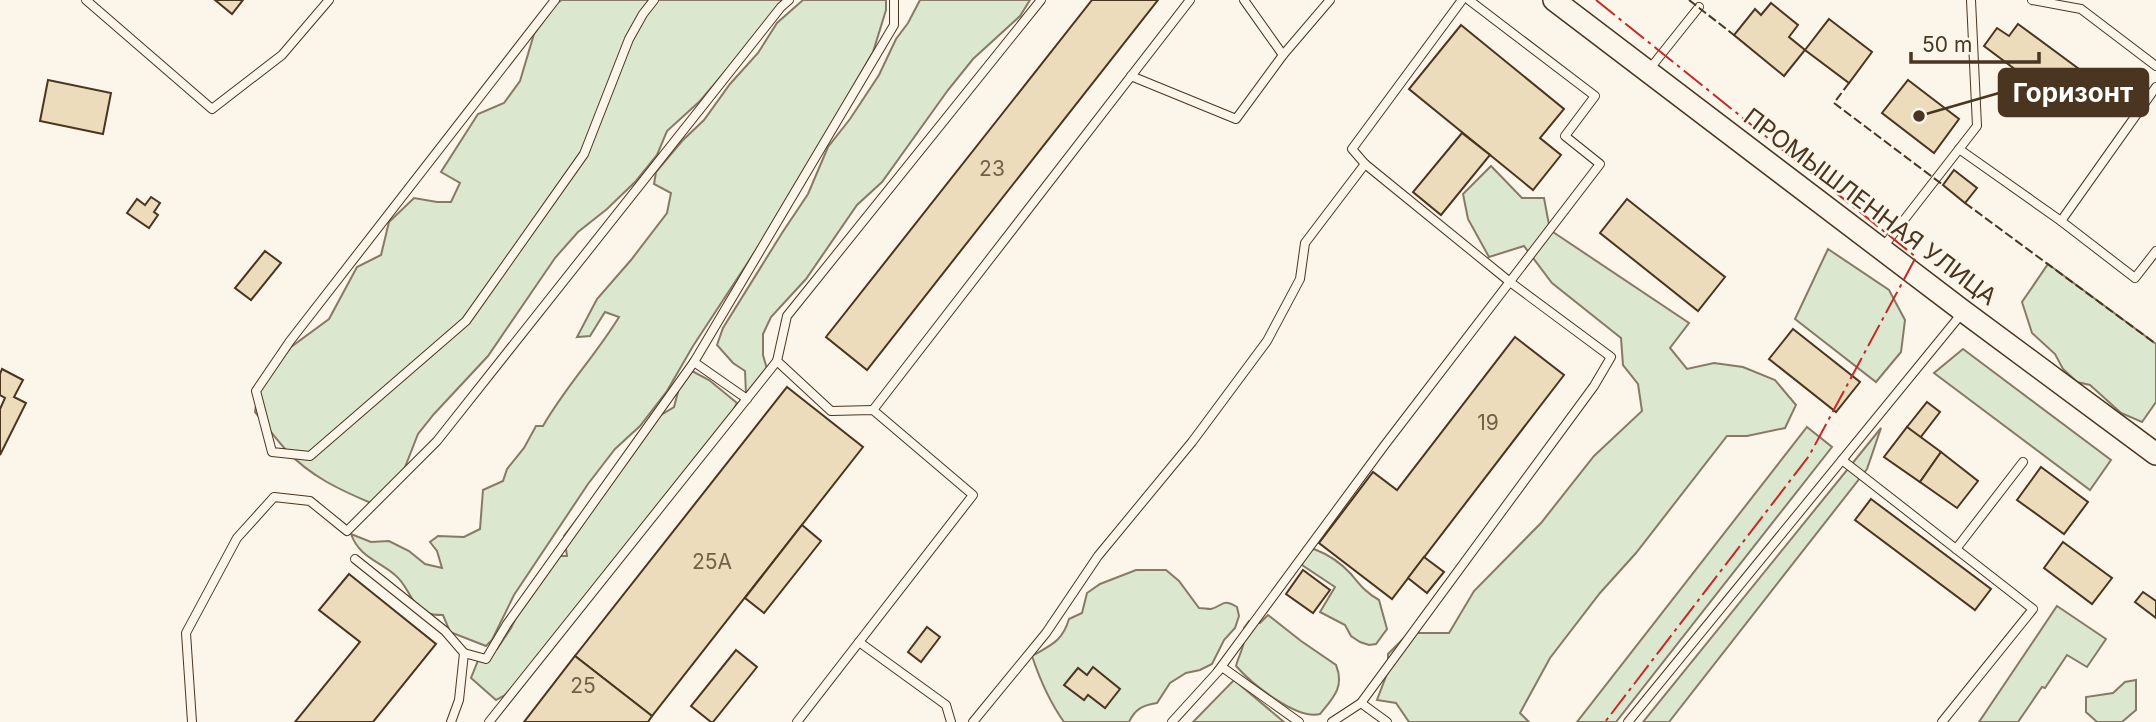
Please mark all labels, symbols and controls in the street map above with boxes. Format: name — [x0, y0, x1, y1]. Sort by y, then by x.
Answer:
scale bar — [1911, 21, 2039, 65]
text: 50 m — [1922, 32, 1972, 57]
callout: Горизонт — [1999, 69, 2148, 116]
text: Горизонт — [2013, 77, 2133, 108]
street label: ПРОМЫШЛЕННАЯ УЛИЦА — [1738, 102, 2002, 311]
house number: 23 — [979, 156, 1005, 181]
house number: 19 — [1477, 410, 1499, 435]
house number: 25А — [692, 549, 732, 574]
house number: 25 — [570, 673, 596, 698]

